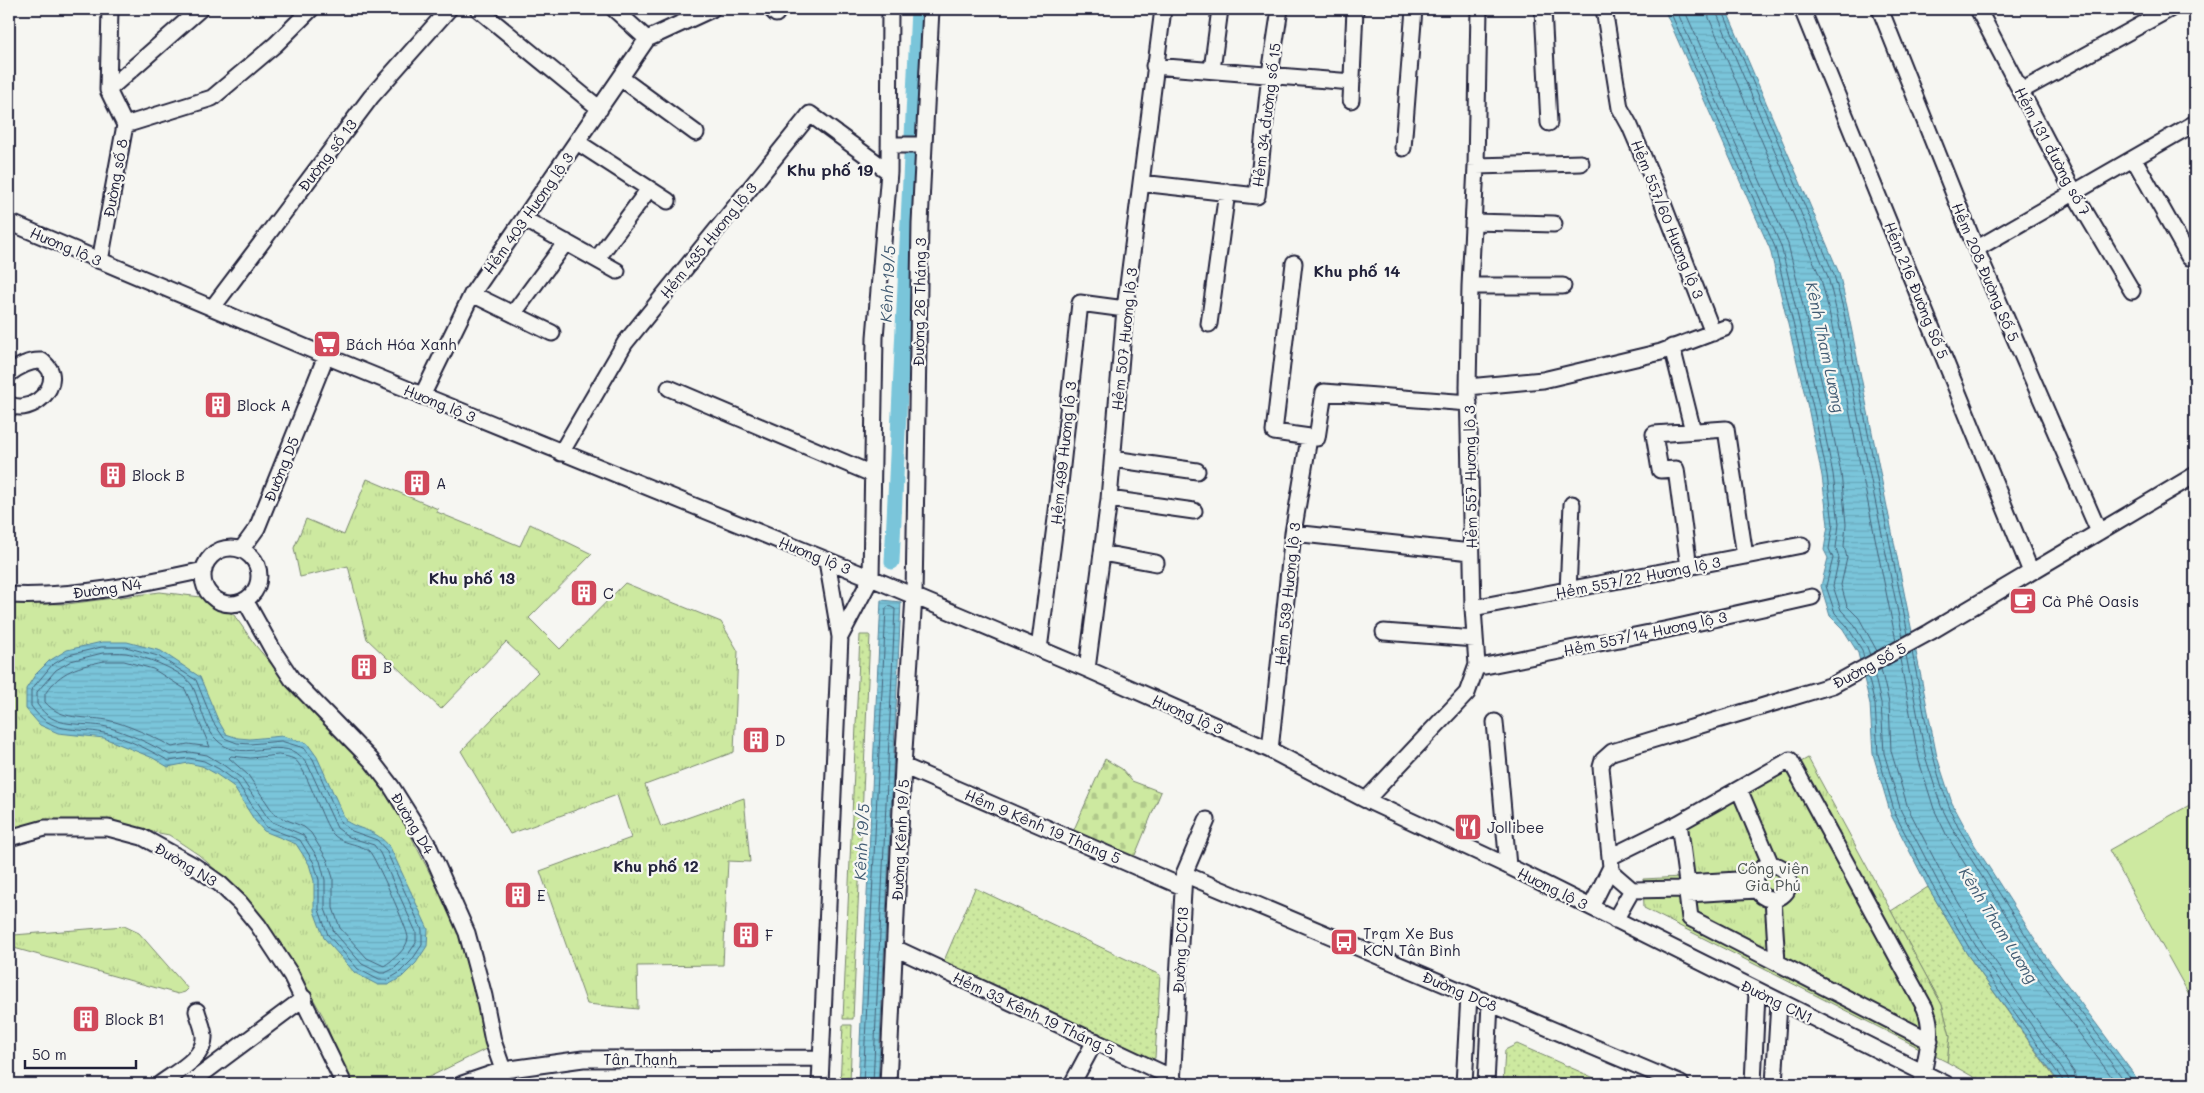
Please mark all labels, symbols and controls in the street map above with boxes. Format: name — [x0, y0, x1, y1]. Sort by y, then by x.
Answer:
street label: Hẻm 34 đường số 15 — [1247, 42, 1285, 188]
street label: Hẻm 131 đường số 7 — [2011, 83, 2095, 219]
street label: Đường số 13 — [293, 114, 361, 195]
street label: Đường số 8 — [98, 137, 132, 219]
street label: Hẻm 557/60 Hương lộ 3 — [1627, 137, 1709, 301]
street label: Hẻm 403 Hương lộ 3 — [478, 148, 578, 278]
district label: Khu phố 19 — [787, 159, 874, 180]
street label: Hẻm 435 Hương lộ 3 — [655, 178, 761, 302]
street label: Hẻm 208 Đường Số 5 — [1948, 200, 2024, 344]
street label: Hẻm 216 Đường Số 5 — [1880, 218, 1954, 362]
street label: Hương lộ 3 — [27, 222, 105, 270]
street label: Đường 26 Tháng 3 — [908, 237, 930, 367]
water label: Kênh 19/5 — [875, 244, 900, 323]
district label: Khu phố 14 — [1314, 260, 1400, 281]
street label: Hẻm 507 Hương lộ 3 — [1107, 266, 1141, 412]
water label: Kênh Tham Lương — [1802, 280, 1850, 414]
supermarket icon: Bách Hóa Xanh — [312, 329, 342, 359]
place label: Bách Hóa Xanh — [346, 334, 457, 354]
street label: Hương lộ 3 — [401, 380, 479, 427]
street label: Hẻm 499 Hương lộ 3 — [1046, 380, 1080, 526]
building icon: Block A — [203, 390, 233, 420]
place label: Block A — [237, 395, 291, 415]
street label: Hẻm 557 Hương lộ 3 — [1459, 405, 1481, 549]
street label: Đường D5 — [259, 433, 303, 505]
building icon: Block B — [98, 460, 128, 490]
place label: Block B — [132, 465, 185, 485]
building icon: A — [402, 468, 432, 498]
place label: A — [436, 473, 446, 493]
street label: Hẻm 539 Hương lộ 3 — [1270, 521, 1304, 667]
street label: Hương lộ 3 — [776, 532, 854, 579]
street label: Hẻm 557/22 Hương lộ 3 — [1554, 551, 1722, 603]
district label: Khu phố 13 — [429, 567, 516, 588]
street label: Đường N4 — [71, 573, 143, 603]
building icon: C — [569, 578, 599, 608]
place label: C — [603, 583, 614, 603]
cafe icon: Cà Phê Oasis — [2008, 586, 2038, 616]
place label: Cà Phê Oasis — [2042, 591, 2139, 611]
street label: Hẻm 557/14 Hương lộ 3 — [1561, 606, 1729, 660]
street label: Đường Số 5 — [1829, 637, 1909, 693]
building icon: B — [349, 652, 379, 682]
place label: B — [383, 657, 392, 677]
street label: Hương lộ 3 — [1149, 689, 1227, 739]
building icon: D — [741, 725, 771, 755]
place label: D — [775, 730, 785, 750]
street label: Đường Kênh 19/5 — [887, 779, 913, 901]
street label: Hẻm 9 Kênh 19 Tháng 5 — [962, 784, 1124, 868]
street label: Đường D4 — [387, 788, 439, 858]
water label: Kênh 19/5 — [849, 802, 874, 881]
restaurant icon: Jollibee — [1453, 812, 1483, 842]
place label: Jollibee — [1487, 817, 1544, 837]
street label: Đường N3 — [151, 838, 221, 891]
district label: Khu phố 12 — [613, 855, 699, 876]
park label: Công viên Gia Phú — [1737, 858, 1809, 895]
street label: Hương lộ 3 — [1515, 862, 1592, 914]
water label: Kênh Tham Lương — [1955, 863, 2043, 987]
building icon: E — [503, 880, 533, 910]
place label: E — [537, 885, 546, 905]
street label: Đường DC13 — [1168, 906, 1192, 994]
building icon: F — [731, 920, 761, 950]
place label: Trạm Xe Bus KCN Tân Bình — [1363, 923, 1460, 960]
place label: F — [765, 925, 773, 945]
bus stop icon: Trạm Xe Bus KCN Tân Bình — [1329, 927, 1359, 957]
street label: Đường DC8 — [1419, 966, 1501, 1016]
street label: Hẻm 33 Kênh 19 Tháng 5 — [950, 967, 1118, 1059]
street label: Đường CN1 — [1737, 975, 1817, 1027]
building icon: Block B1 — [71, 1004, 101, 1034]
place label: Block B1 — [105, 1009, 165, 1029]
scale bar — [25, 1038, 136, 1070]
text: 50 m — [32, 1044, 67, 1064]
street label: Tân Thạnh — [603, 1049, 677, 1069]

